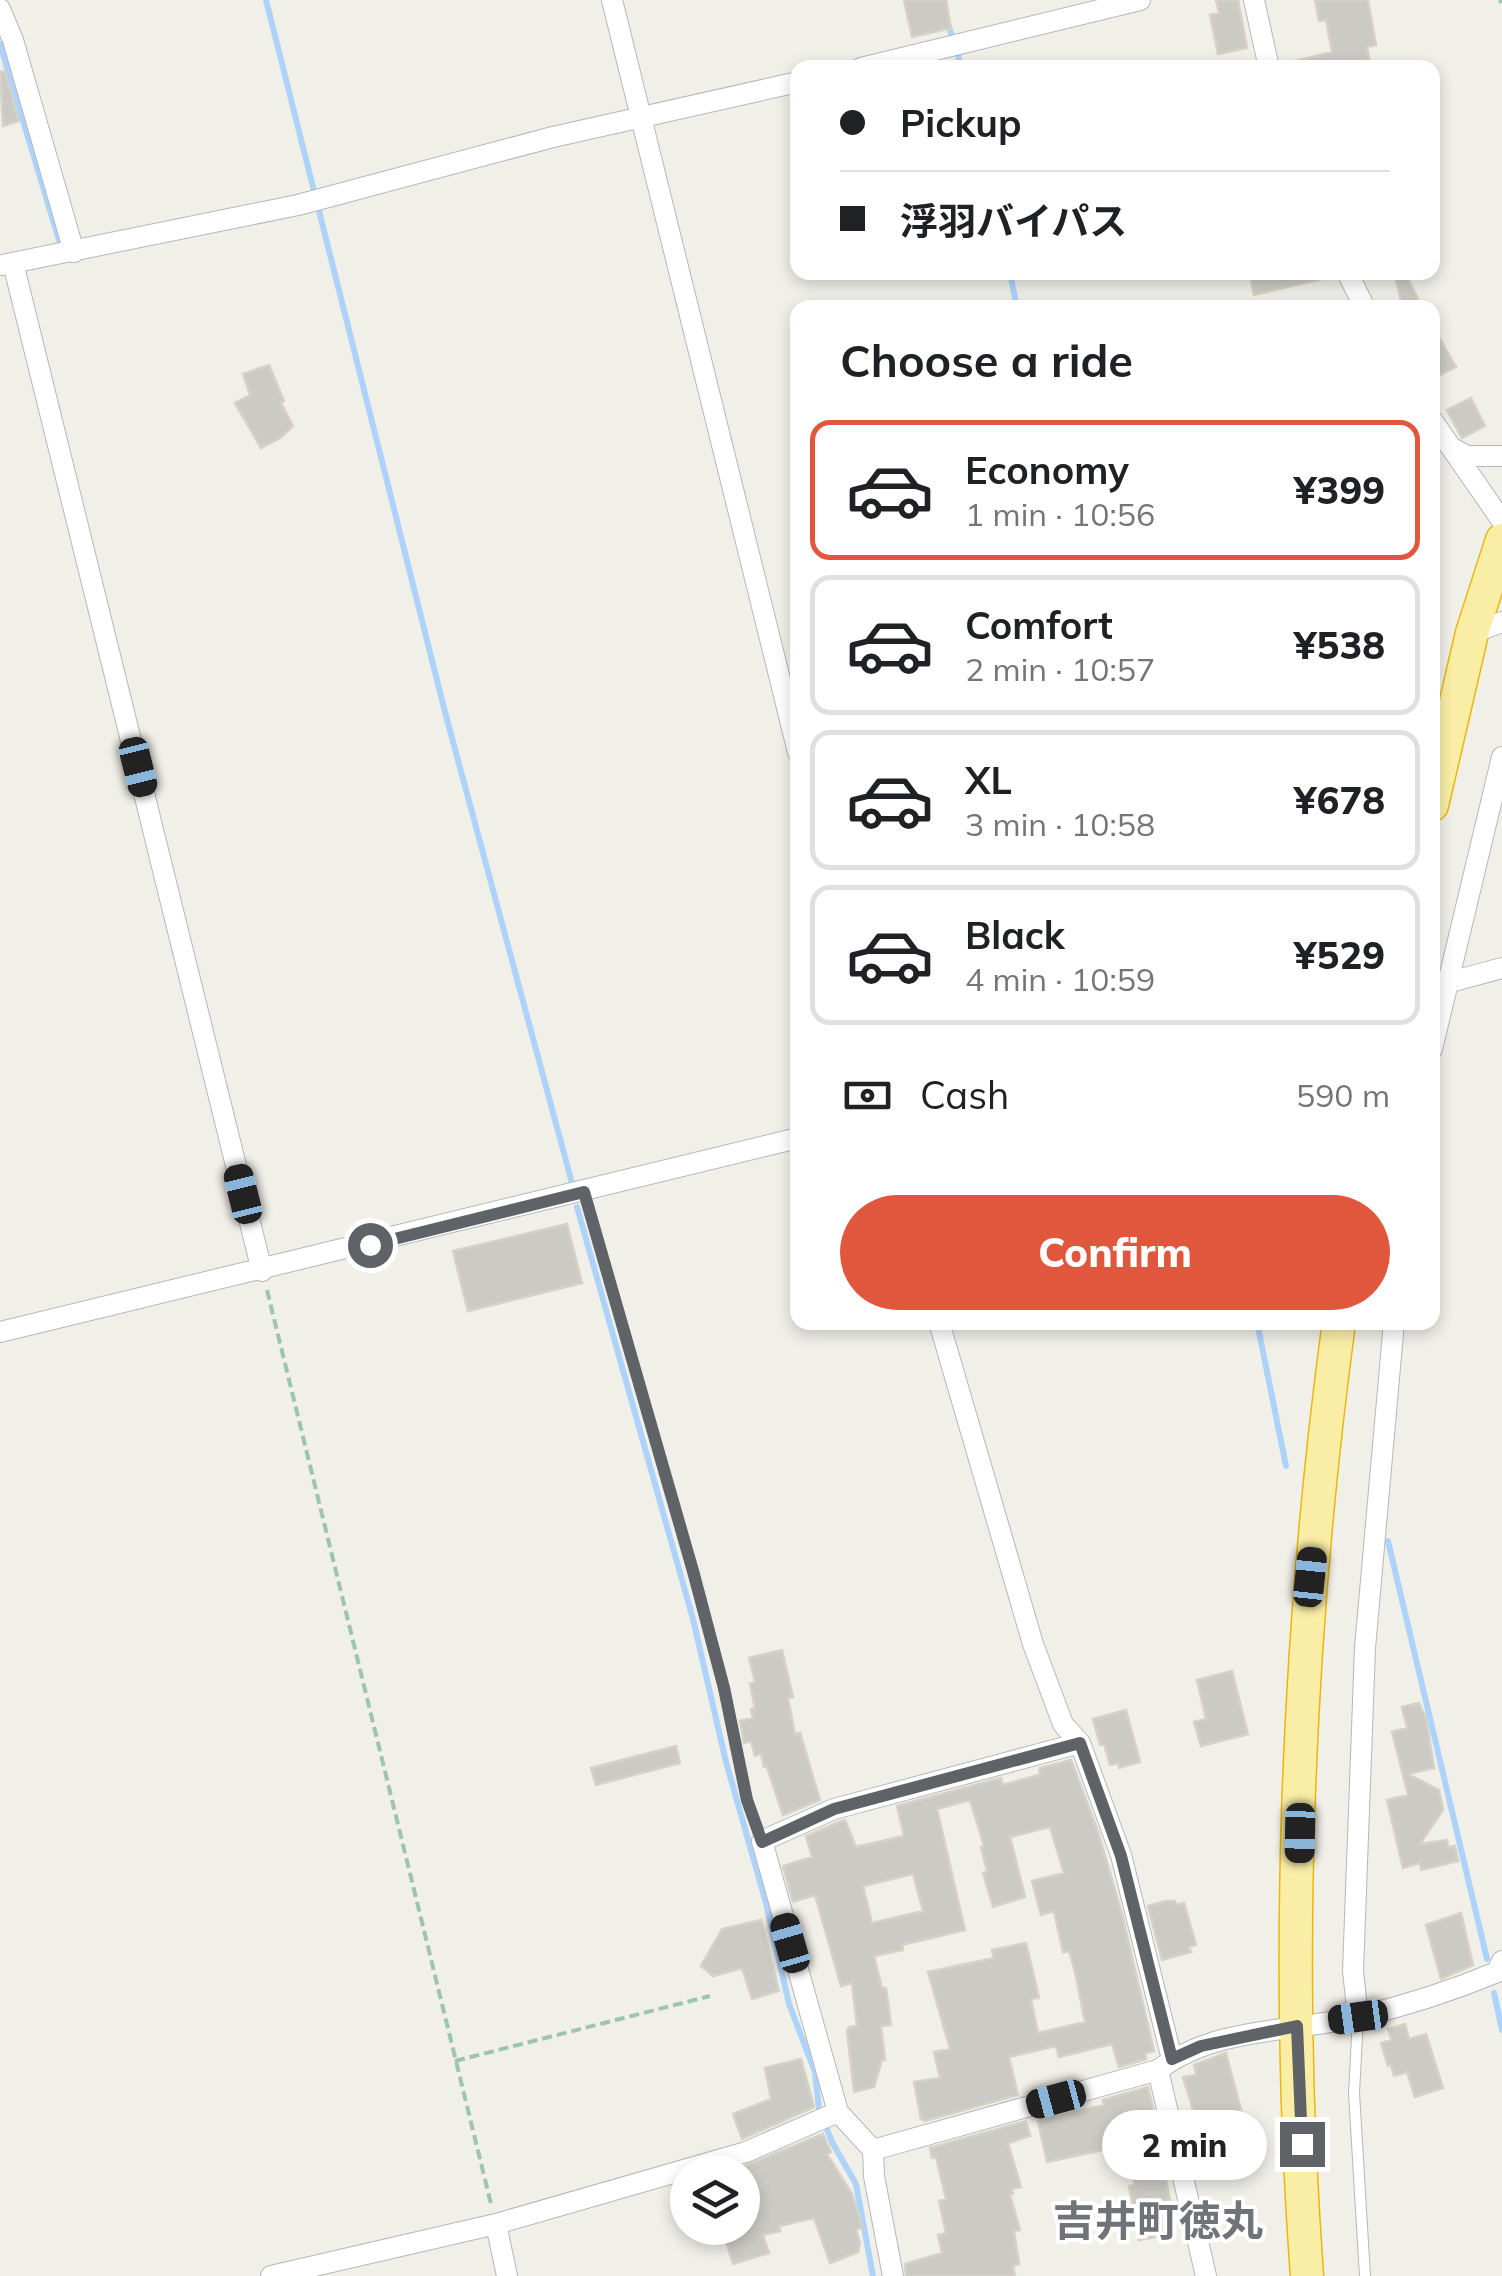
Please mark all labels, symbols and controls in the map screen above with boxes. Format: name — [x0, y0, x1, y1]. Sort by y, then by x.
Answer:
text: Pickup — [900, 99, 1022, 147]
text: 浮羽バイパス — [900, 197, 1127, 245]
text: Choose a ride — [840, 332, 1133, 388]
icon: car — [845, 445, 935, 535]
text: Economy — [965, 446, 1129, 494]
text: ¥399 — [1294, 466, 1385, 514]
text: 1 min · 10:56 — [965, 494, 1155, 534]
icon: car — [845, 600, 935, 690]
text: Comfort — [965, 601, 1113, 649]
text: ¥538 — [1294, 621, 1385, 669]
text: 2 min · 10:57 — [965, 649, 1155, 689]
car — [116, 734, 160, 800]
icon: car — [845, 755, 935, 845]
text: XL — [965, 756, 1012, 804]
text: ¥678 — [1294, 776, 1385, 824]
text: 3 min · 10:58 — [965, 804, 1155, 844]
icon: car — [845, 910, 935, 1000]
text: Black — [965, 911, 1065, 959]
text: ¥529 — [1294, 931, 1385, 979]
text: 4 min · 10:59 — [965, 959, 1155, 999]
icon: cash — [840, 1068, 895, 1123]
text: Cash — [920, 1071, 1009, 1119]
text: 590 m — [1296, 1075, 1390, 1115]
car — [221, 1161, 265, 1227]
button: Confirm — [840, 1195, 1390, 1310]
route start — [348, 1223, 393, 1268]
car — [1292, 1546, 1328, 1608]
car — [1284, 1803, 1316, 1863]
car — [767, 1910, 813, 1976]
car — [1326, 1998, 1390, 2036]
car — [1023, 2077, 1089, 2121]
callout: 2 min — [1102, 2109, 1267, 2179]
route end — [1280, 2122, 1325, 2167]
text: 2 min — [1142, 2125, 1227, 2165]
map controls — [670, 2155, 760, 2245]
button: layers — [670, 2155, 760, 2245]
district label: 吉井町徳丸 — [1053, 2194, 1263, 2247]

